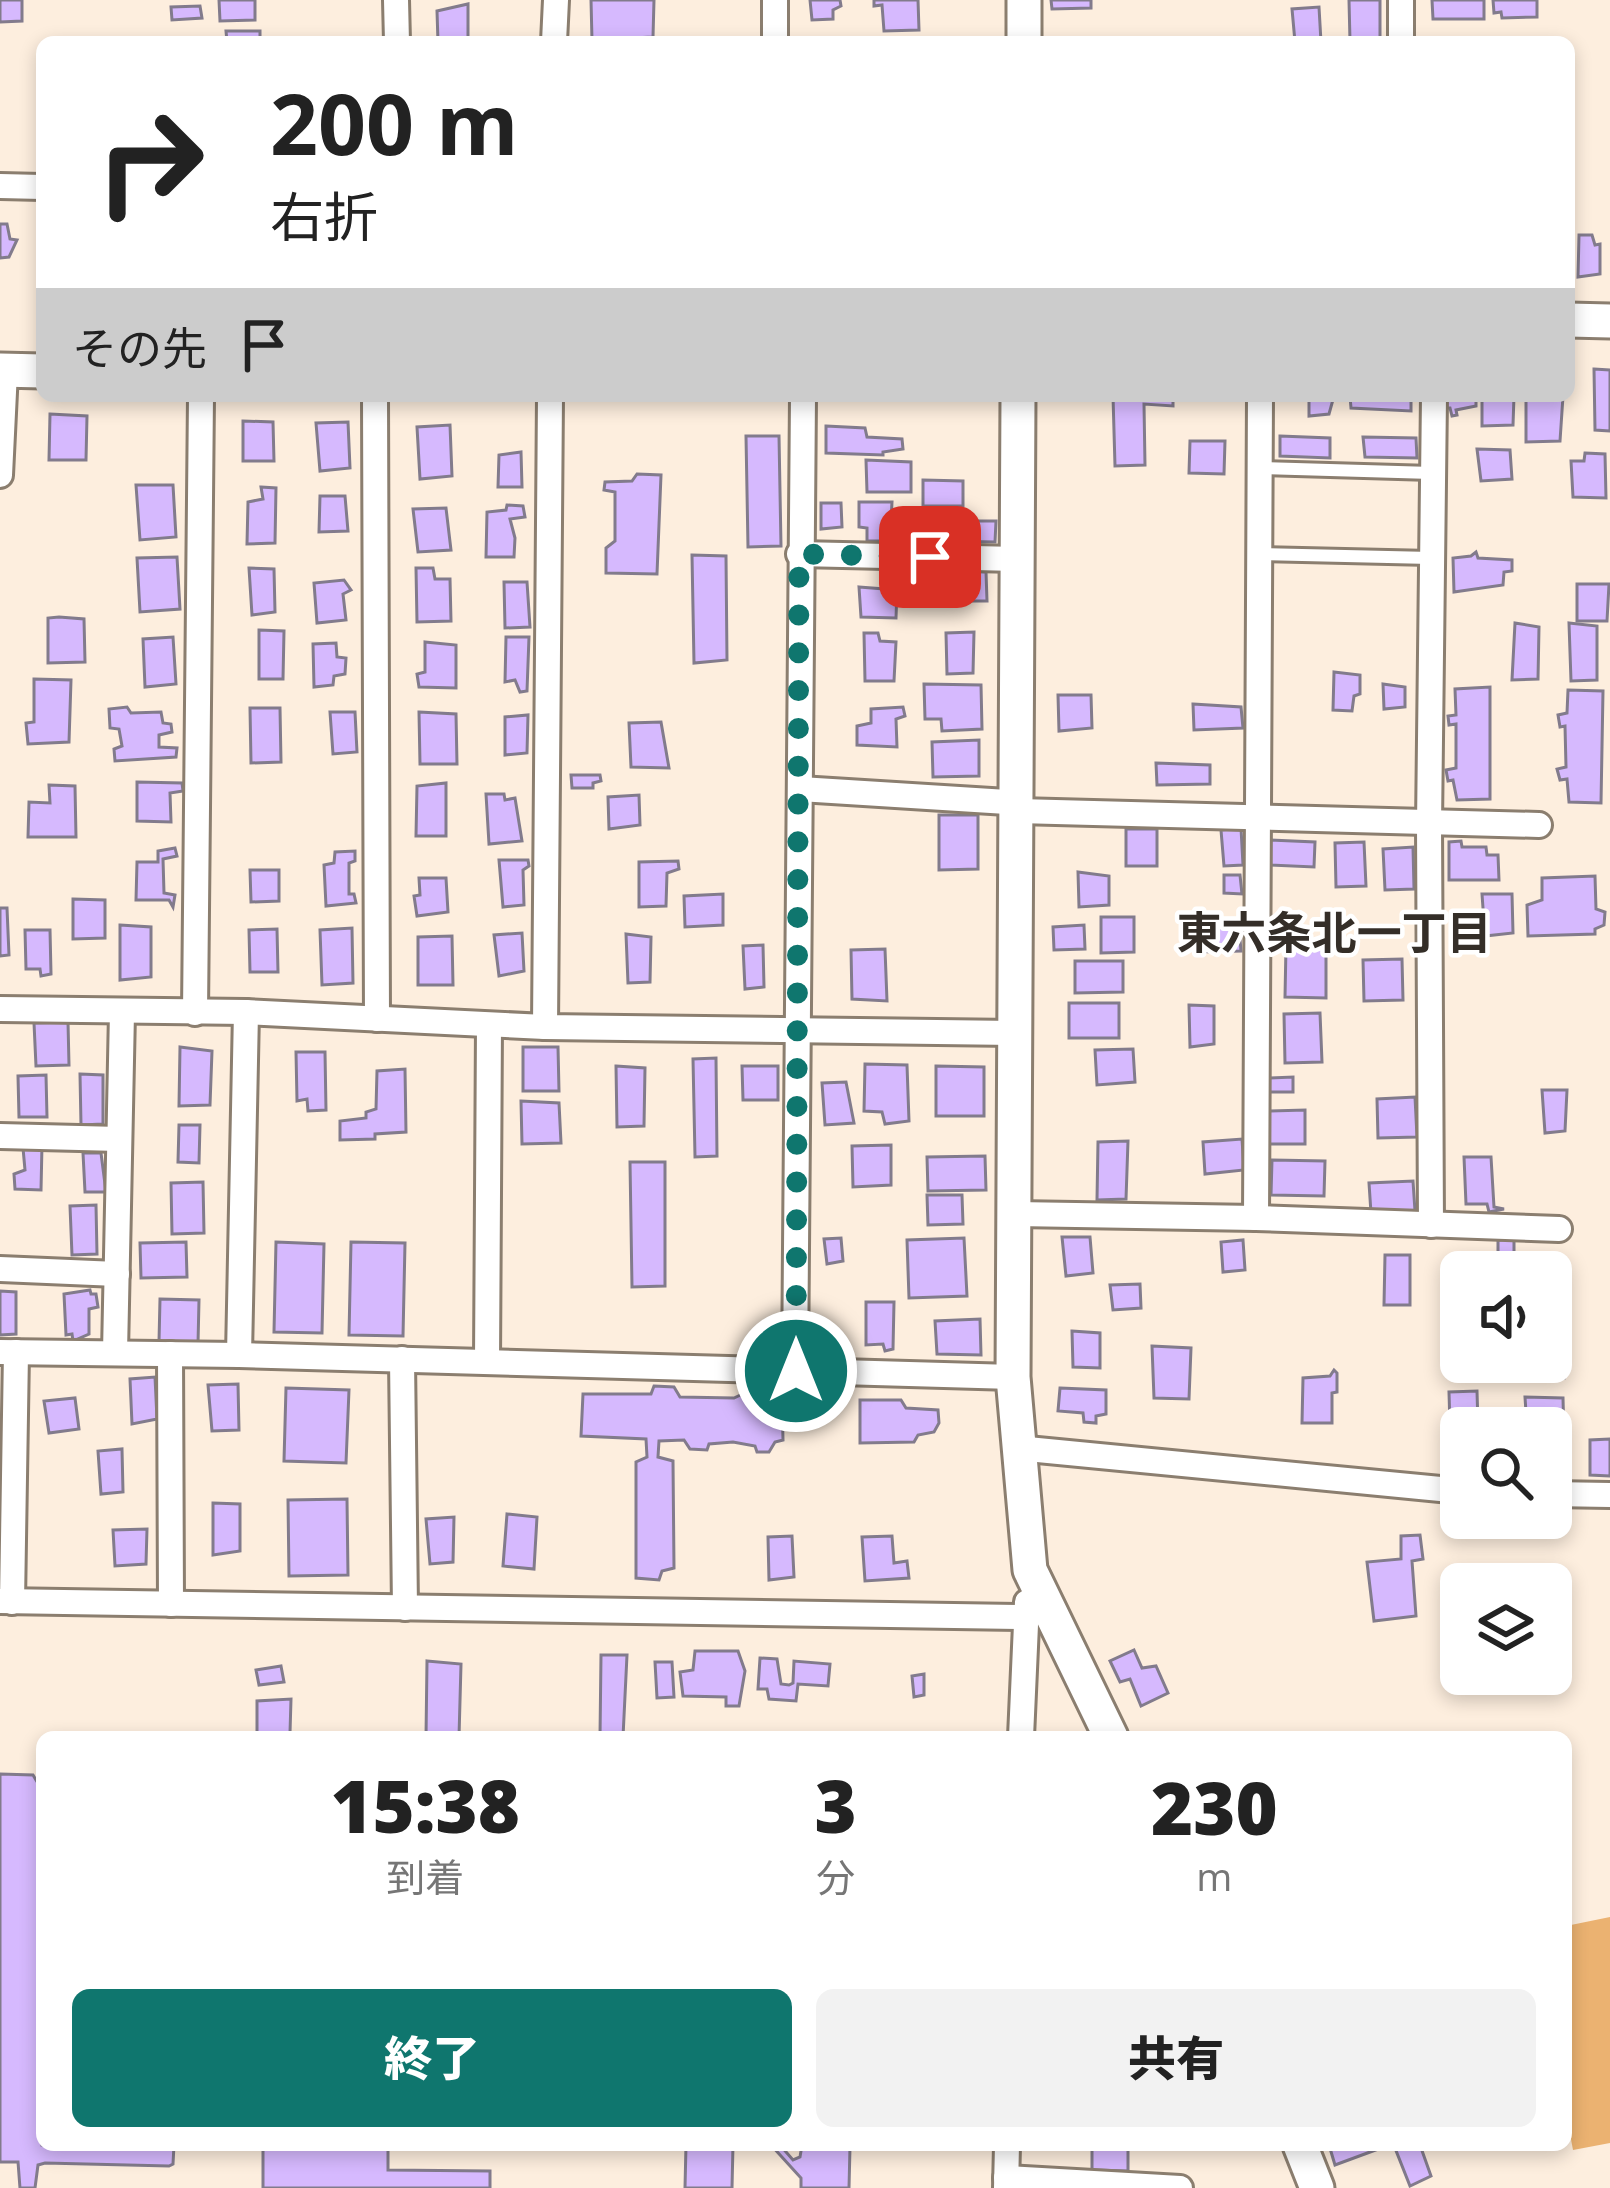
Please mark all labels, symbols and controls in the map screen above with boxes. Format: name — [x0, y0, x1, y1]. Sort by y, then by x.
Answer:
text: 200 m — [270, 65, 518, 180]
icon: right — [72, 84, 228, 240]
text: 右折 — [270, 179, 378, 253]
icon: arrive — [231, 312, 297, 378]
text: その先 — [72, 317, 207, 378]
pin — [879, 506, 981, 608]
icon: arrive — [897, 524, 963, 590]
district label: 東六条北一丁目 — [1176, 901, 1492, 962]
map controls — [1440, 1251, 1572, 1695]
button: sound — [1440, 1251, 1572, 1383]
position arrow — [733, 1308, 859, 1434]
button: search — [1440, 1407, 1572, 1539]
button: layers — [1440, 1563, 1572, 1695]
text: 15:38 — [330, 1756, 520, 1854]
text: 3 — [814, 1756, 857, 1854]
text: 230 — [1151, 1758, 1278, 1856]
text: m — [1196, 1849, 1232, 1902]
text: 到着 — [386, 1850, 464, 1903]
text: 分 — [816, 1850, 855, 1903]
button: 終了 — [72, 1989, 792, 2127]
button: 共有 — [816, 1989, 1536, 2127]

